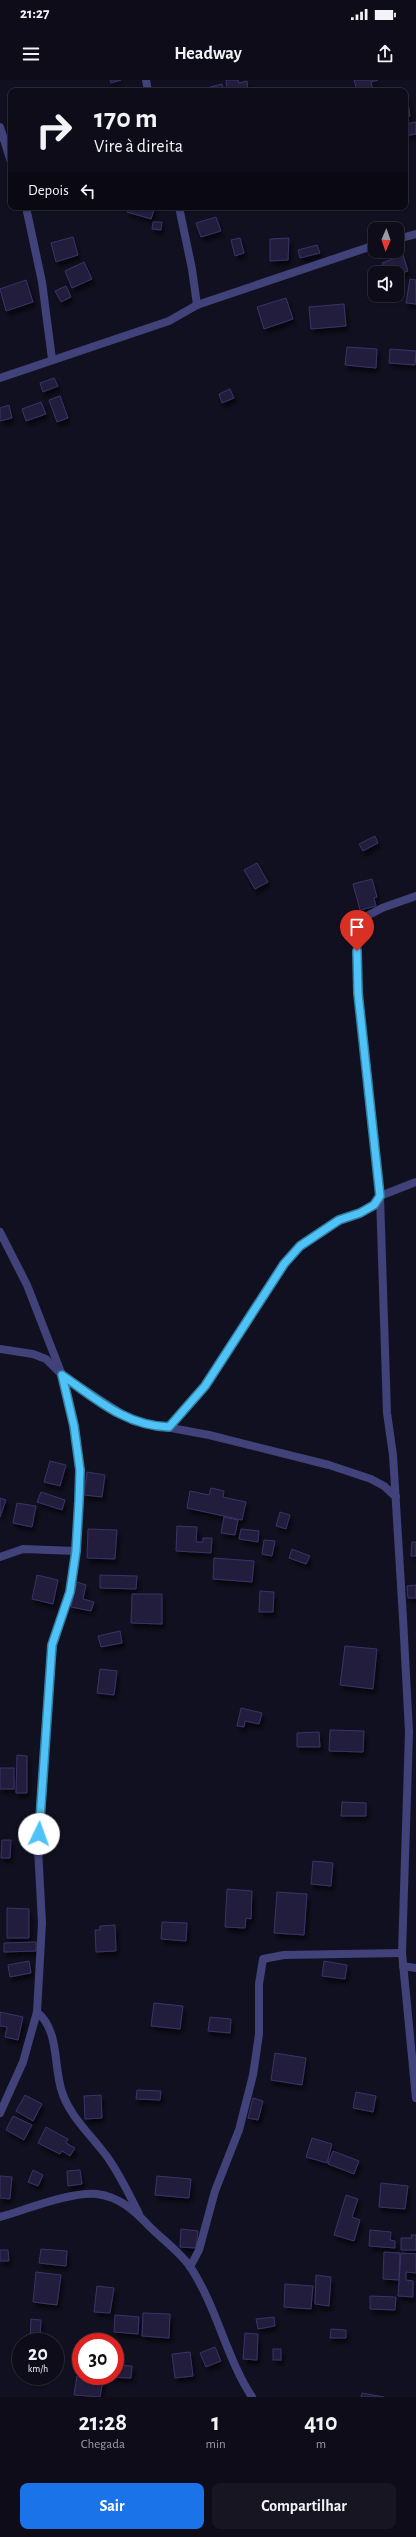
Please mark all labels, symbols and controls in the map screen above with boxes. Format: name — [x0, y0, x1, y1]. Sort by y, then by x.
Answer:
text: 21:27 — [20, 6, 49, 21]
icon: menu — [20, 43, 42, 65]
icon: share — [374, 43, 396, 65]
text: Headway — [174, 45, 242, 63]
icon: right — [28, 104, 80, 156]
text: 170 m — [94, 105, 158, 133]
text: Vire à direita — [94, 138, 183, 156]
icon: left — [77, 180, 99, 202]
text: Depois — [28, 183, 69, 198]
north arrow — [368, 222, 404, 258]
map controls — [368, 222, 404, 302]
button: sound — [368, 266, 404, 302]
pin — [340, 910, 374, 951]
icon: arrive — [346, 916, 368, 938]
position arrow — [18, 1813, 60, 1855]
speed limit sign: 30 — [72, 2333, 124, 2385]
text: 20 — [28, 2344, 48, 2364]
text: km/h — [28, 2364, 48, 2374]
text: 21:28 — [78, 2411, 127, 2435]
text: 1 — [211, 2411, 220, 2435]
text: 410 — [304, 2411, 338, 2435]
text: Chegada — [81, 2438, 125, 2451]
text: min — [206, 2438, 226, 2451]
text: m — [316, 2438, 326, 2451]
button: Sair — [20, 2483, 204, 2529]
button: Compartilhar — [212, 2483, 396, 2529]

